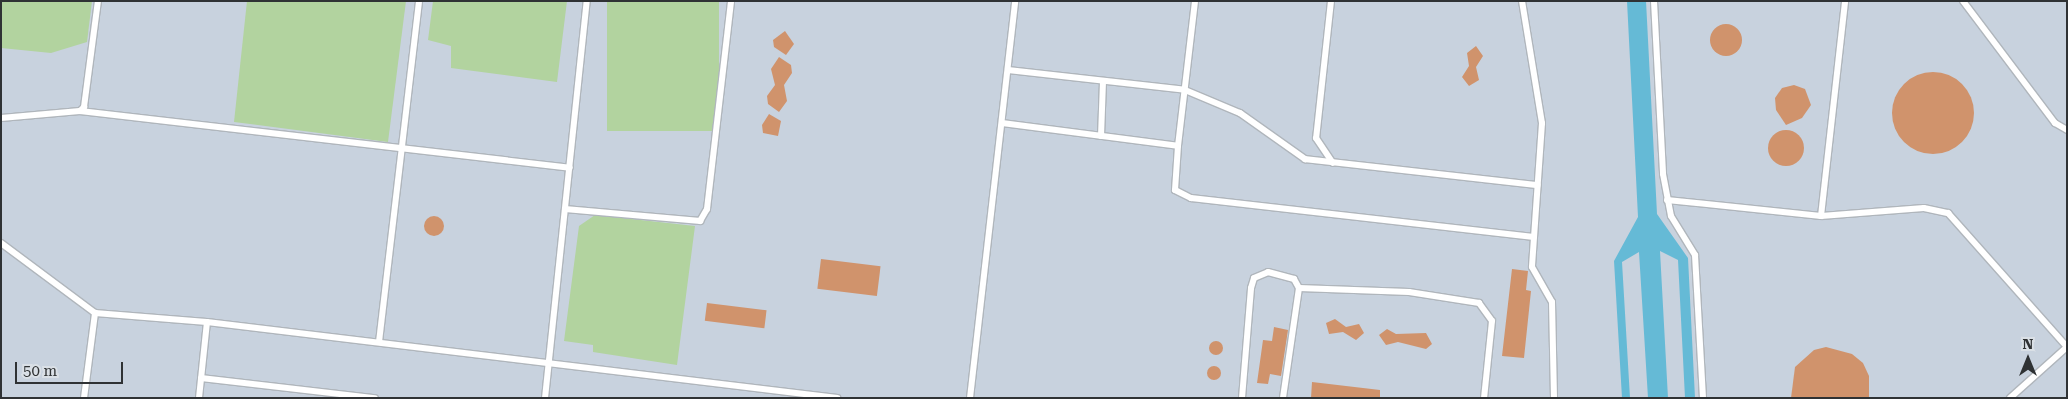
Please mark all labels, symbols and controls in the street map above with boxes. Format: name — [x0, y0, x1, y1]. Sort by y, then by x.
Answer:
north arrow — [2003, 334, 2053, 384]
text: N — [2023, 336, 2033, 352]
scale bar — [18, 352, 125, 384]
text: 50 m — [23, 362, 57, 380]

